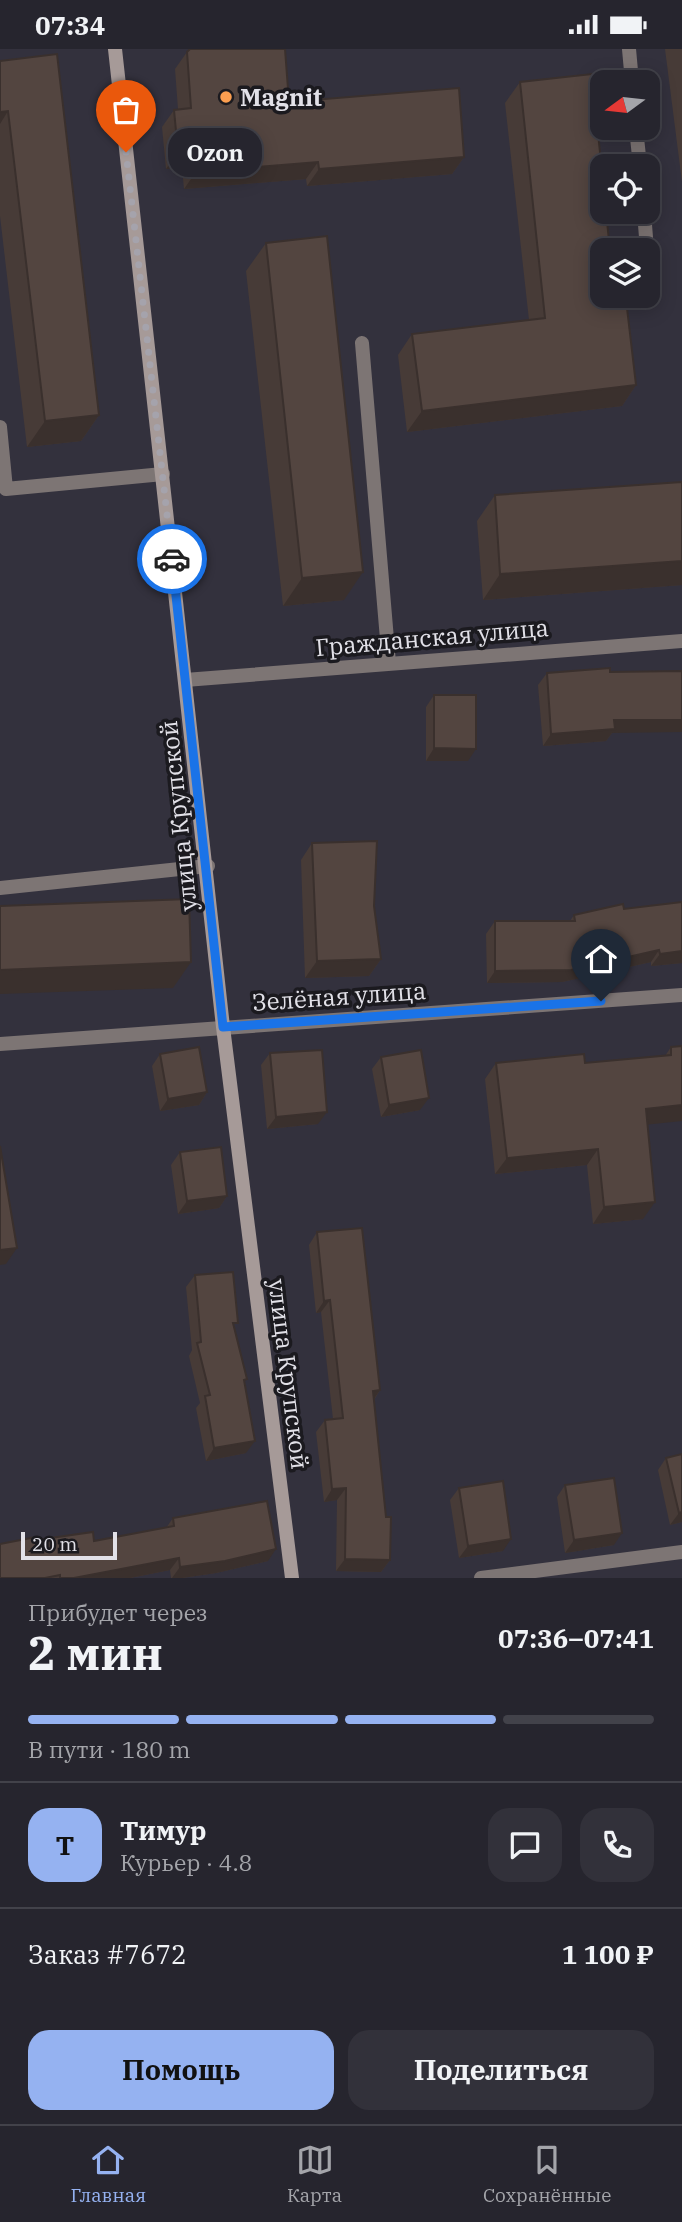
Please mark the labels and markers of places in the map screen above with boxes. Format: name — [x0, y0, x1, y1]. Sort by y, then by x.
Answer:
pin — [96, 80, 156, 152]
place label: Magnit — [240, 81, 322, 113]
marker: Magnit — [218, 89, 234, 105]
callout: Ozon — [168, 127, 262, 177]
pin — [571, 929, 631, 1001]

